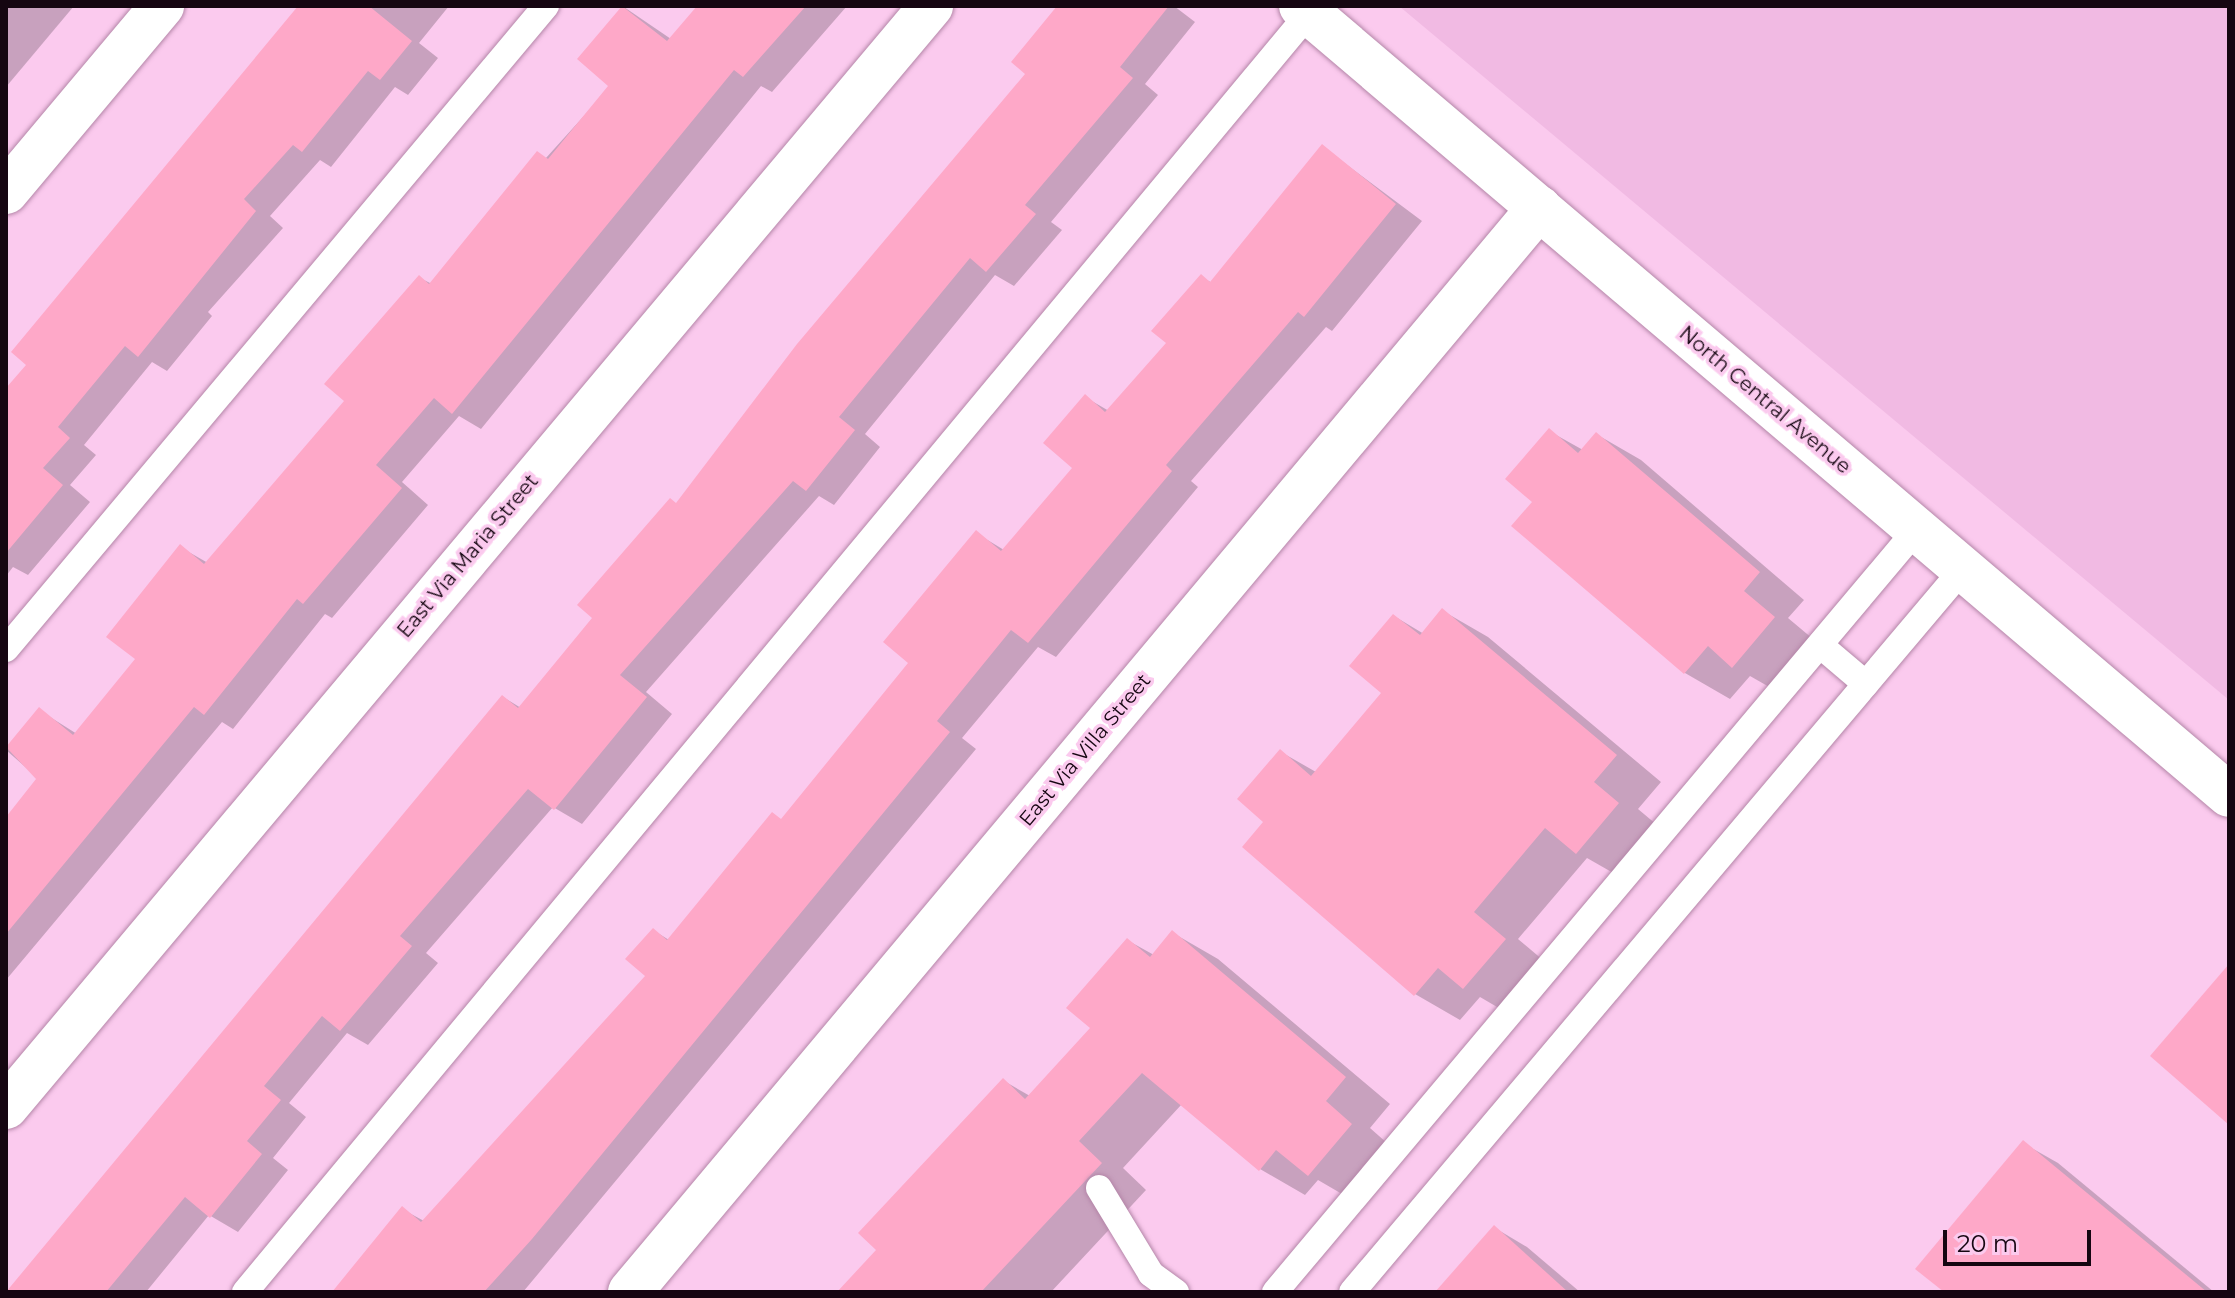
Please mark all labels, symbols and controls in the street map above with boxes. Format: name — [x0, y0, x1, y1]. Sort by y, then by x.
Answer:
street label: North Central Avenue — [1674, 321, 1856, 479]
street label: East Via Maria Street — [393, 469, 543, 643]
street label: East Via Villa Street — [1014, 669, 1156, 831]
scale bar — [1947, 1214, 2095, 1264]
text: 20 m — [1957, 1229, 2018, 1258]

